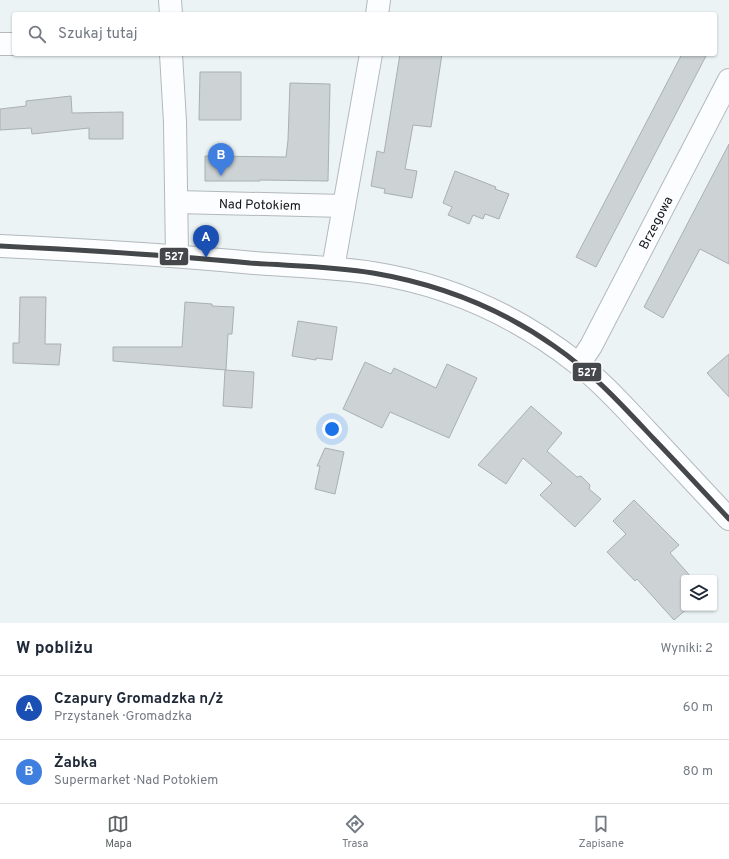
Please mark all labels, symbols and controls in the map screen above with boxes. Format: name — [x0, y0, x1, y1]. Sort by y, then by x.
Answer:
search box — [12, 12, 717, 56]
icon: search — [26, 23, 48, 45]
text: Szukaj tutaj — [58, 25, 138, 44]
pin: B — [208, 143, 234, 176]
street label: Brzegowa — [637, 194, 677, 252]
street label: Nad Potokiem — [219, 197, 301, 215]
pin: A — [193, 225, 219, 258]
line badge: 527 — [159, 247, 189, 266]
text: 527 — [164, 250, 184, 264]
line badge: 527 — [572, 362, 602, 382]
text: 527 — [577, 366, 597, 380]
your location — [322, 419, 342, 439]
map controls — [681, 575, 717, 611]
button: layers — [681, 575, 717, 611]
text: W pobliżu — [16, 638, 93, 660]
text: Wyniki: 2 — [660, 641, 713, 657]
text: Czapury Gromadzka n/ż — [54, 690, 223, 709]
text: A — [24, 700, 34, 716]
text: 60 m — [683, 700, 713, 716]
text: Przystanek · Gromadzka — [54, 709, 192, 725]
text: Żabka — [54, 754, 97, 773]
text: B — [25, 764, 33, 780]
text: 80 m — [683, 764, 713, 780]
text: Supermarket · Nad Potokiem — [54, 773, 218, 789]
tab: Mapa — [105, 813, 132, 851]
tab: Trasa — [342, 813, 368, 851]
tab: Zapisane — [578, 813, 624, 851]

